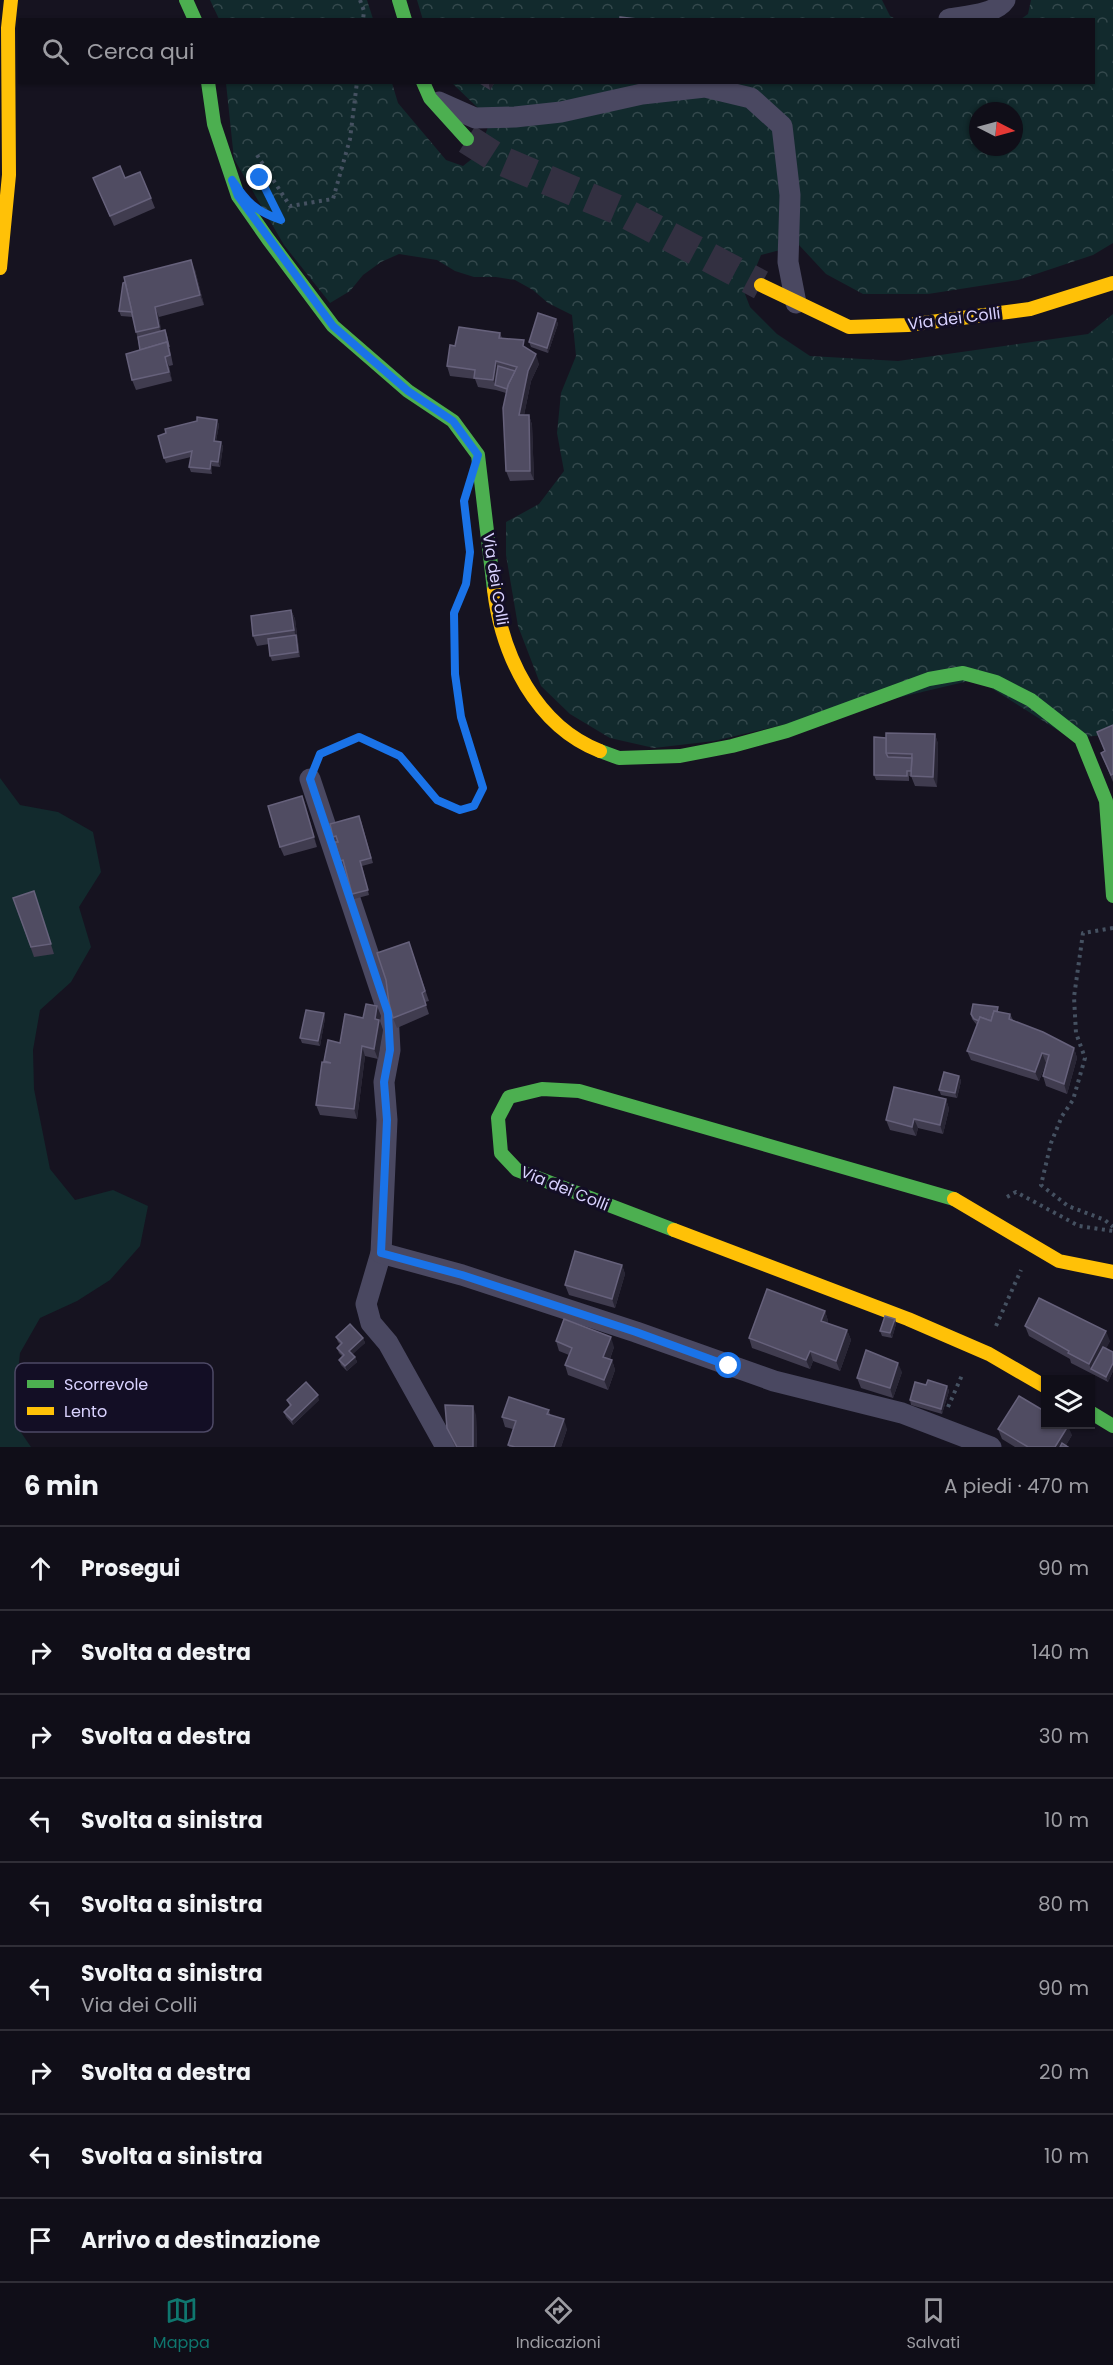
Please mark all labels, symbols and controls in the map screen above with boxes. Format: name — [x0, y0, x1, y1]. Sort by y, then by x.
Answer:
search box — [18, 18, 1095, 84]
icon: search — [39, 35, 72, 68]
text: Cerca qui — [87, 36, 194, 67]
north arrow — [969, 102, 1023, 156]
route end — [246, 164, 272, 190]
street label: Via dei Colli — [906, 301, 1002, 336]
street label: Via dei Colli — [477, 531, 514, 627]
street label: Via dei Colli — [517, 1160, 612, 1217]
route start — [715, 1352, 741, 1378]
legend — [15, 1363, 213, 1432]
text: Scorrevole — [64, 1373, 148, 1396]
map controls — [1041, 1375, 1095, 1429]
button: layers — [1041, 1375, 1095, 1429]
text: Lento — [64, 1400, 107, 1423]
text: 6 min — [24, 1468, 99, 1504]
text: A piedi · 470 m — [944, 1472, 1089, 1500]
icon: ahead — [24, 1552, 57, 1585]
text: Prosegui — [81, 1553, 180, 1584]
text: 90 m — [1038, 1554, 1089, 1582]
icon: right — [24, 1636, 57, 1669]
text: Svolta a destra — [81, 1637, 251, 1668]
text: 140 m — [1032, 1638, 1089, 1666]
icon: right — [24, 1720, 57, 1753]
text: Svolta a destra — [81, 1721, 251, 1752]
text: 30 m — [1039, 1722, 1089, 1750]
icon: left — [24, 1804, 57, 1837]
text: Svolta a sinistra — [81, 1805, 263, 1836]
text: 10 m — [1044, 1806, 1089, 1834]
icon: left — [24, 1888, 57, 1921]
text: Svolta a sinistra — [81, 1889, 263, 1920]
text: 80 m — [1038, 1890, 1089, 1918]
text: Svolta a sinistra — [81, 1958, 263, 1989]
icon: left — [24, 1972, 57, 2005]
text: 90 m — [1038, 1974, 1089, 2002]
text: Via dei Colli — [81, 1991, 197, 2019]
icon: right — [24, 2056, 57, 2089]
text: Svolta a destra — [81, 2057, 251, 2088]
text: 20 m — [1039, 2058, 1089, 2086]
icon: left — [24, 2140, 57, 2173]
text: Svolta a sinistra — [81, 2141, 263, 2172]
text: 10 m — [1044, 2142, 1089, 2170]
icon: arrive — [24, 2224, 57, 2257]
text: Arrivo a destinazione — [81, 2225, 320, 2256]
tab: Mappa — [153, 2294, 210, 2355]
tab: Indicazioni — [516, 2294, 601, 2355]
tab: Salvati — [906, 2294, 960, 2355]

